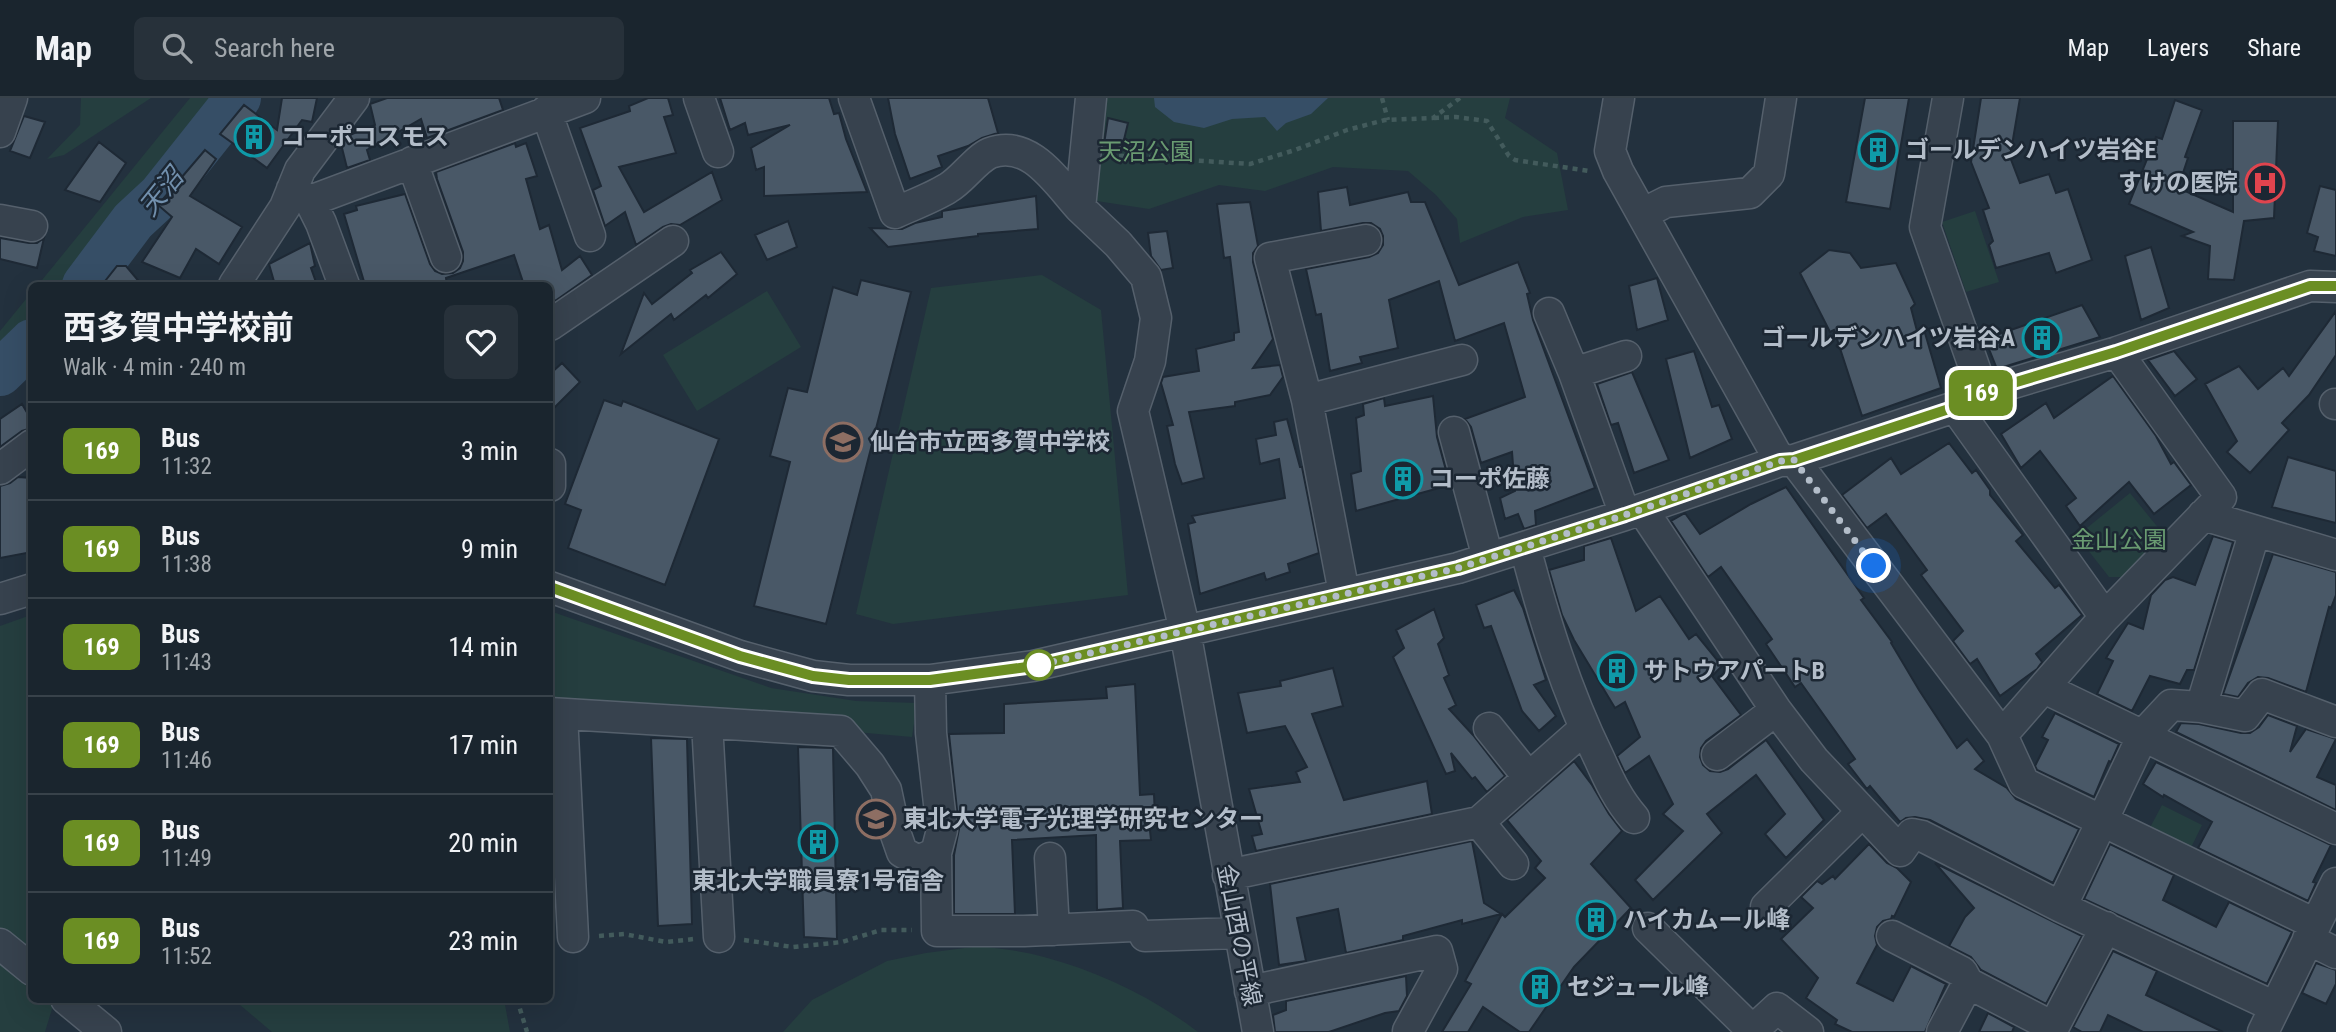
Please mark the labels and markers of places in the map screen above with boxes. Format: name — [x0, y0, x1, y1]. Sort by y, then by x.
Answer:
building icon: コーポコスモス — [233, 116, 275, 158]
place label: コーポコスモス — [281, 123, 449, 151]
building icon: ゴールデンハイツ岩谷E — [1857, 129, 1899, 171]
place label: ゴールデンハイツ岩谷E — [1905, 136, 2157, 164]
hospital icon: すけの医院 — [2244, 162, 2286, 204]
place label: すけの医院 — [2118, 169, 2238, 197]
building icon: ゴールデンハイツ岩谷A — [2021, 317, 2063, 359]
place label: ゴールデンハイツ岩谷A — [1761, 324, 2016, 352]
school or university icon: 仙台市立西多賀中学校 — [822, 421, 864, 463]
place label: 仙台市立西多賀中学校 — [870, 428, 1110, 456]
building icon: コーポ佐藤 — [1382, 458, 1424, 500]
place label: コーポ佐藤 — [1430, 465, 1550, 493]
unlabelled marker — [1024, 650, 1054, 680]
building icon: サトウアパートB — [1596, 650, 1638, 692]
place label: サトウアパートB — [1644, 657, 1825, 685]
school or university icon: 東北大学電子光理学研究センター — [855, 798, 897, 840]
place label: 東北大学電子光理学研究センター — [903, 805, 1263, 833]
building icon: 東北大学職員寮1号宿舎 — [797, 821, 839, 863]
place label: 東北大学職員寮1号宿舎 — [692, 867, 944, 895]
building icon: ハイカムール峰 — [1575, 899, 1617, 941]
place label: ハイカムール峰 — [1623, 906, 1791, 934]
building icon: セジュール峰 — [1519, 966, 1561, 1008]
place label: セジュール峰 — [1567, 973, 1709, 1001]

